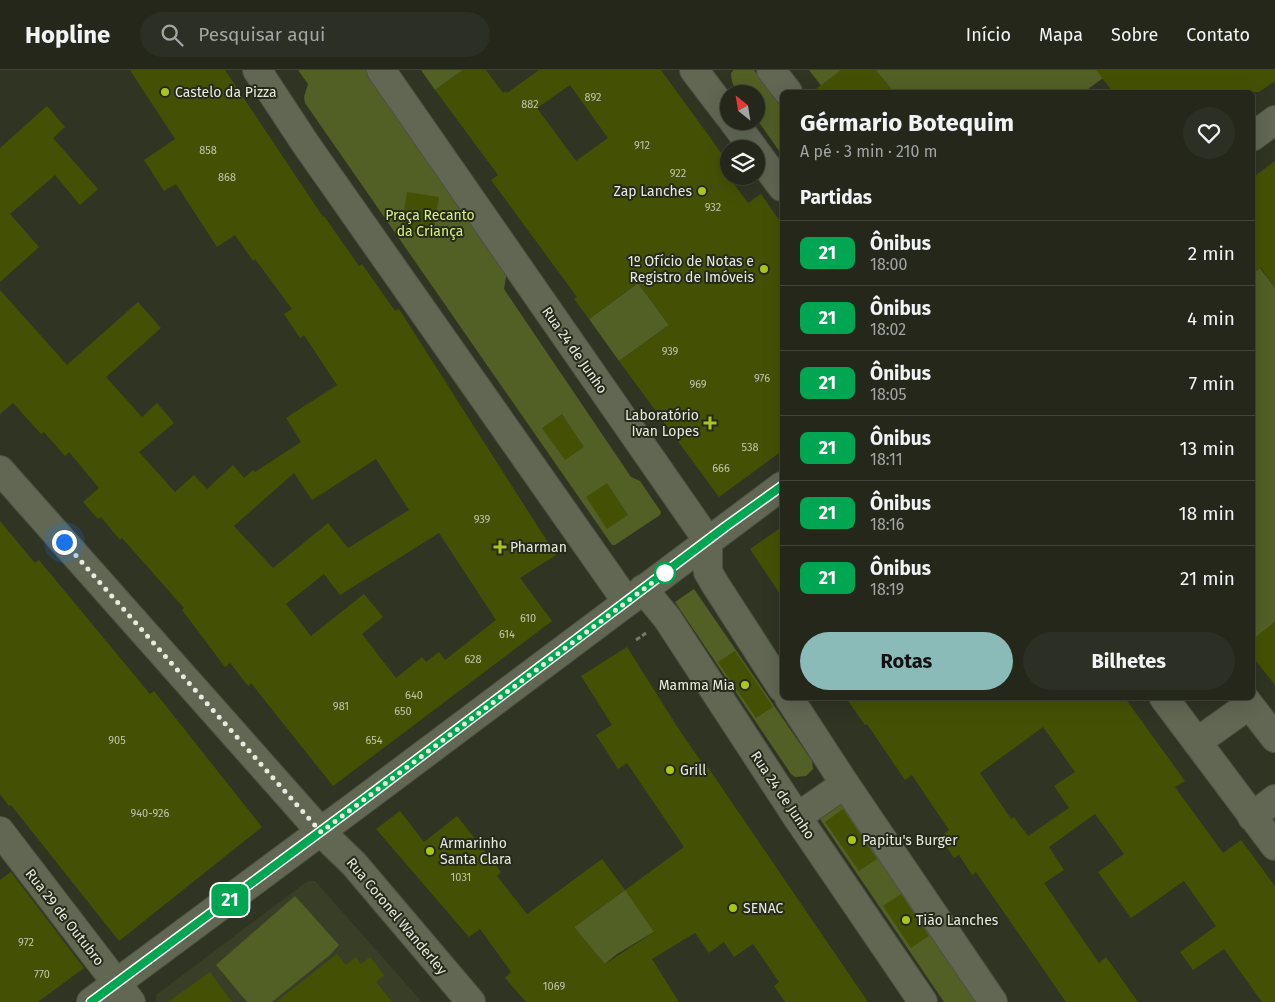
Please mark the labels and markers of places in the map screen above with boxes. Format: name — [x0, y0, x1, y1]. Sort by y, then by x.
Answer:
place label: Castelo da Pizza — [175, 84, 277, 101]
marker: Castelo da Pizza — [159, 86, 171, 98]
place label: Zap Lanches — [614, 183, 692, 200]
marker: Zap Lanches — [696, 185, 708, 197]
place label: 1º Ofício de Notas e Registro de Imóveis — [628, 253, 754, 286]
marker: 1º Ofício de Notas e Registro de Imóveis — [758, 263, 770, 275]
place label: Laboratório Ivan Lopes — [625, 407, 699, 440]
marker: Laboratório Ivan Lopes — [703, 416, 717, 430]
place label: Pharman — [510, 539, 567, 556]
marker: Pharman — [494, 541, 506, 553]
unlabelled marker — [654, 562, 676, 584]
place label: Mamma Mia — [659, 677, 735, 694]
marker: Mamma Mia — [739, 679, 751, 691]
place label: Grill — [680, 762, 706, 779]
marker: Grill — [664, 764, 676, 776]
place label: Papitu's Burger — [862, 832, 958, 849]
marker: Papitu's Burger — [846, 834, 858, 846]
place label: Armarinho Santa Clara — [440, 835, 512, 868]
marker: Armarinho Santa Clara — [424, 845, 436, 857]
place label: SENAC — [743, 900, 784, 917]
marker: SENAC — [727, 902, 739, 914]
place label: Tião Lanches — [916, 912, 999, 929]
marker: Tião Lanches — [900, 914, 912, 926]

